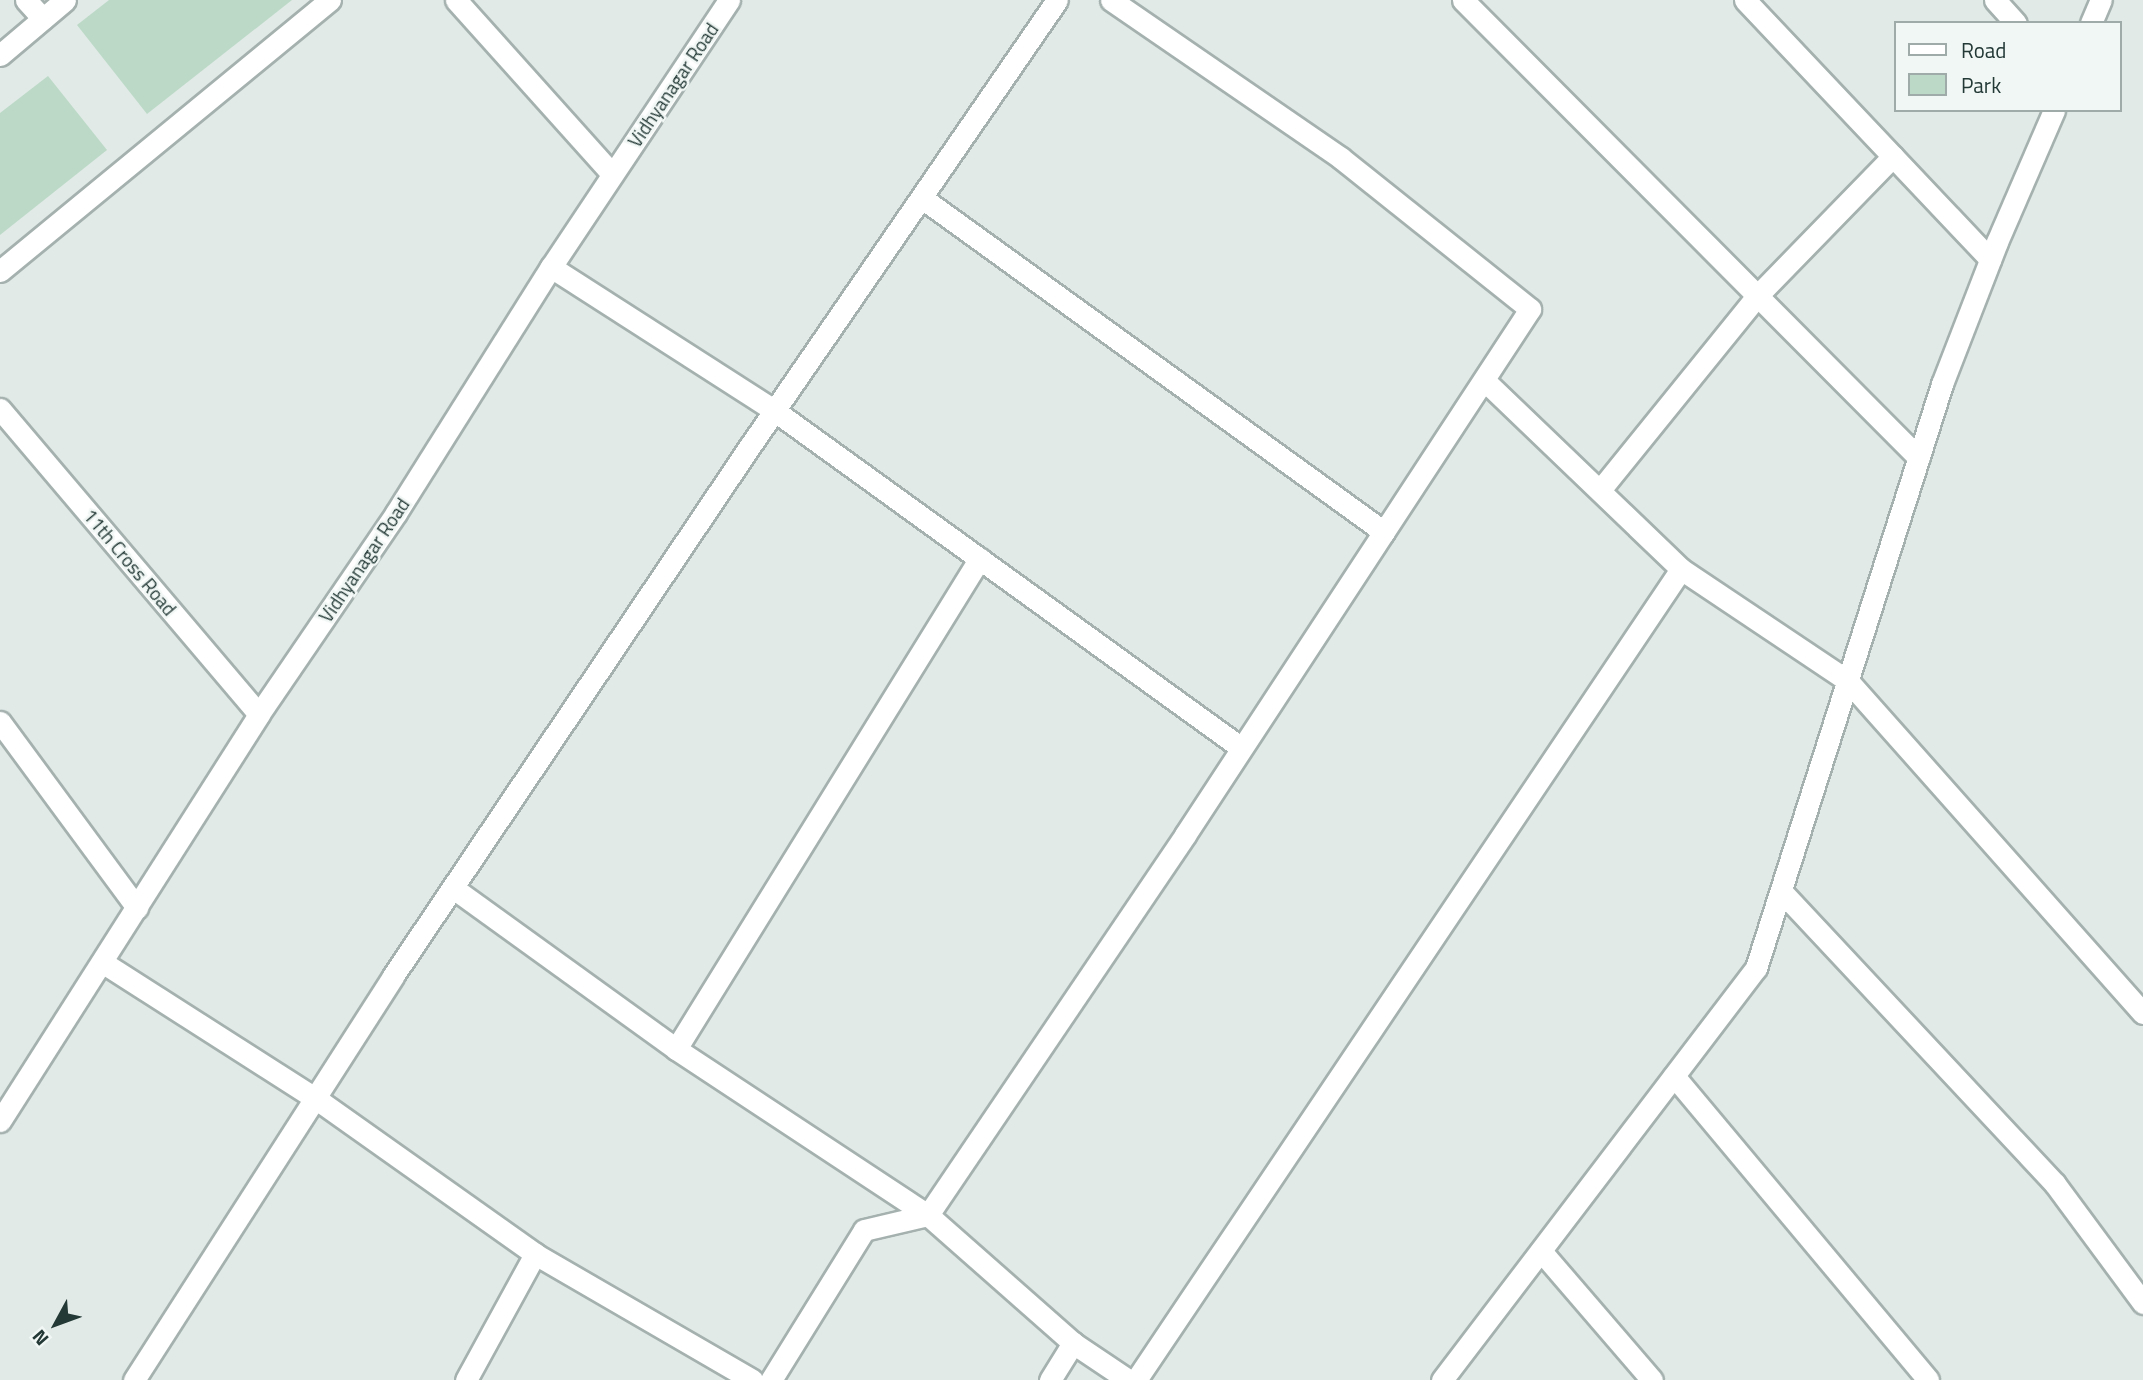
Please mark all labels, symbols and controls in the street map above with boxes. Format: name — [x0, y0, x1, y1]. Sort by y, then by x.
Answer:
street label: Vidhyanagar Road — [623, 19, 723, 151]
legend — [1895, 21, 2122, 112]
text: Road — [1961, 34, 2006, 66]
text: Park — [1961, 69, 2001, 101]
street label: Vidhyanagar Road — [314, 494, 414, 626]
street label: 11th Cross Road — [79, 504, 181, 620]
north arrow — [21, 1289, 91, 1359]
text: N — [25, 1324, 55, 1353]

